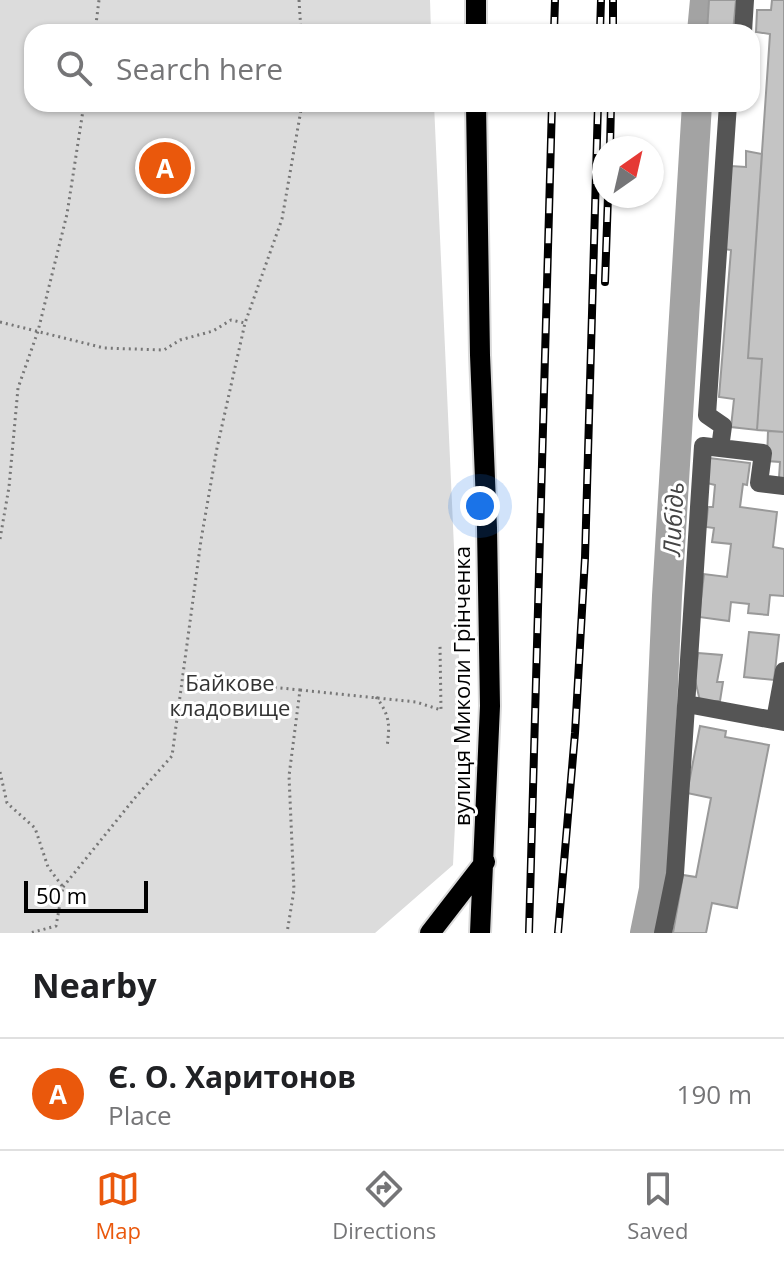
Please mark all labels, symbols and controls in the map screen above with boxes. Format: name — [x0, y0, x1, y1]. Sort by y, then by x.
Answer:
search box — [24, 24, 760, 112]
icon: search — [52, 46, 96, 90]
text: Search here — [116, 48, 283, 89]
north arrow — [592, 136, 664, 208]
pin: A — [139, 138, 191, 198]
water label: Либідь — [654, 481, 691, 558]
your location — [460, 486, 500, 526]
street label: вулиця Миколи Грінченка — [446, 546, 476, 826]
park label: Байкове кладовище — [170, 667, 290, 722]
scale bar — [24, 877, 148, 913]
text: 50 m — [36, 880, 87, 910]
text: Nearby — [32, 962, 157, 1008]
text: Є. О. Харитонов — [108, 1056, 356, 1097]
text: A — [49, 1076, 67, 1112]
text: 190 m — [677, 1076, 752, 1112]
text: Place — [108, 1097, 172, 1133]
tab: Map — [96, 1167, 141, 1245]
tab: Directions — [332, 1167, 436, 1245]
tab: Saved — [627, 1167, 688, 1245]

